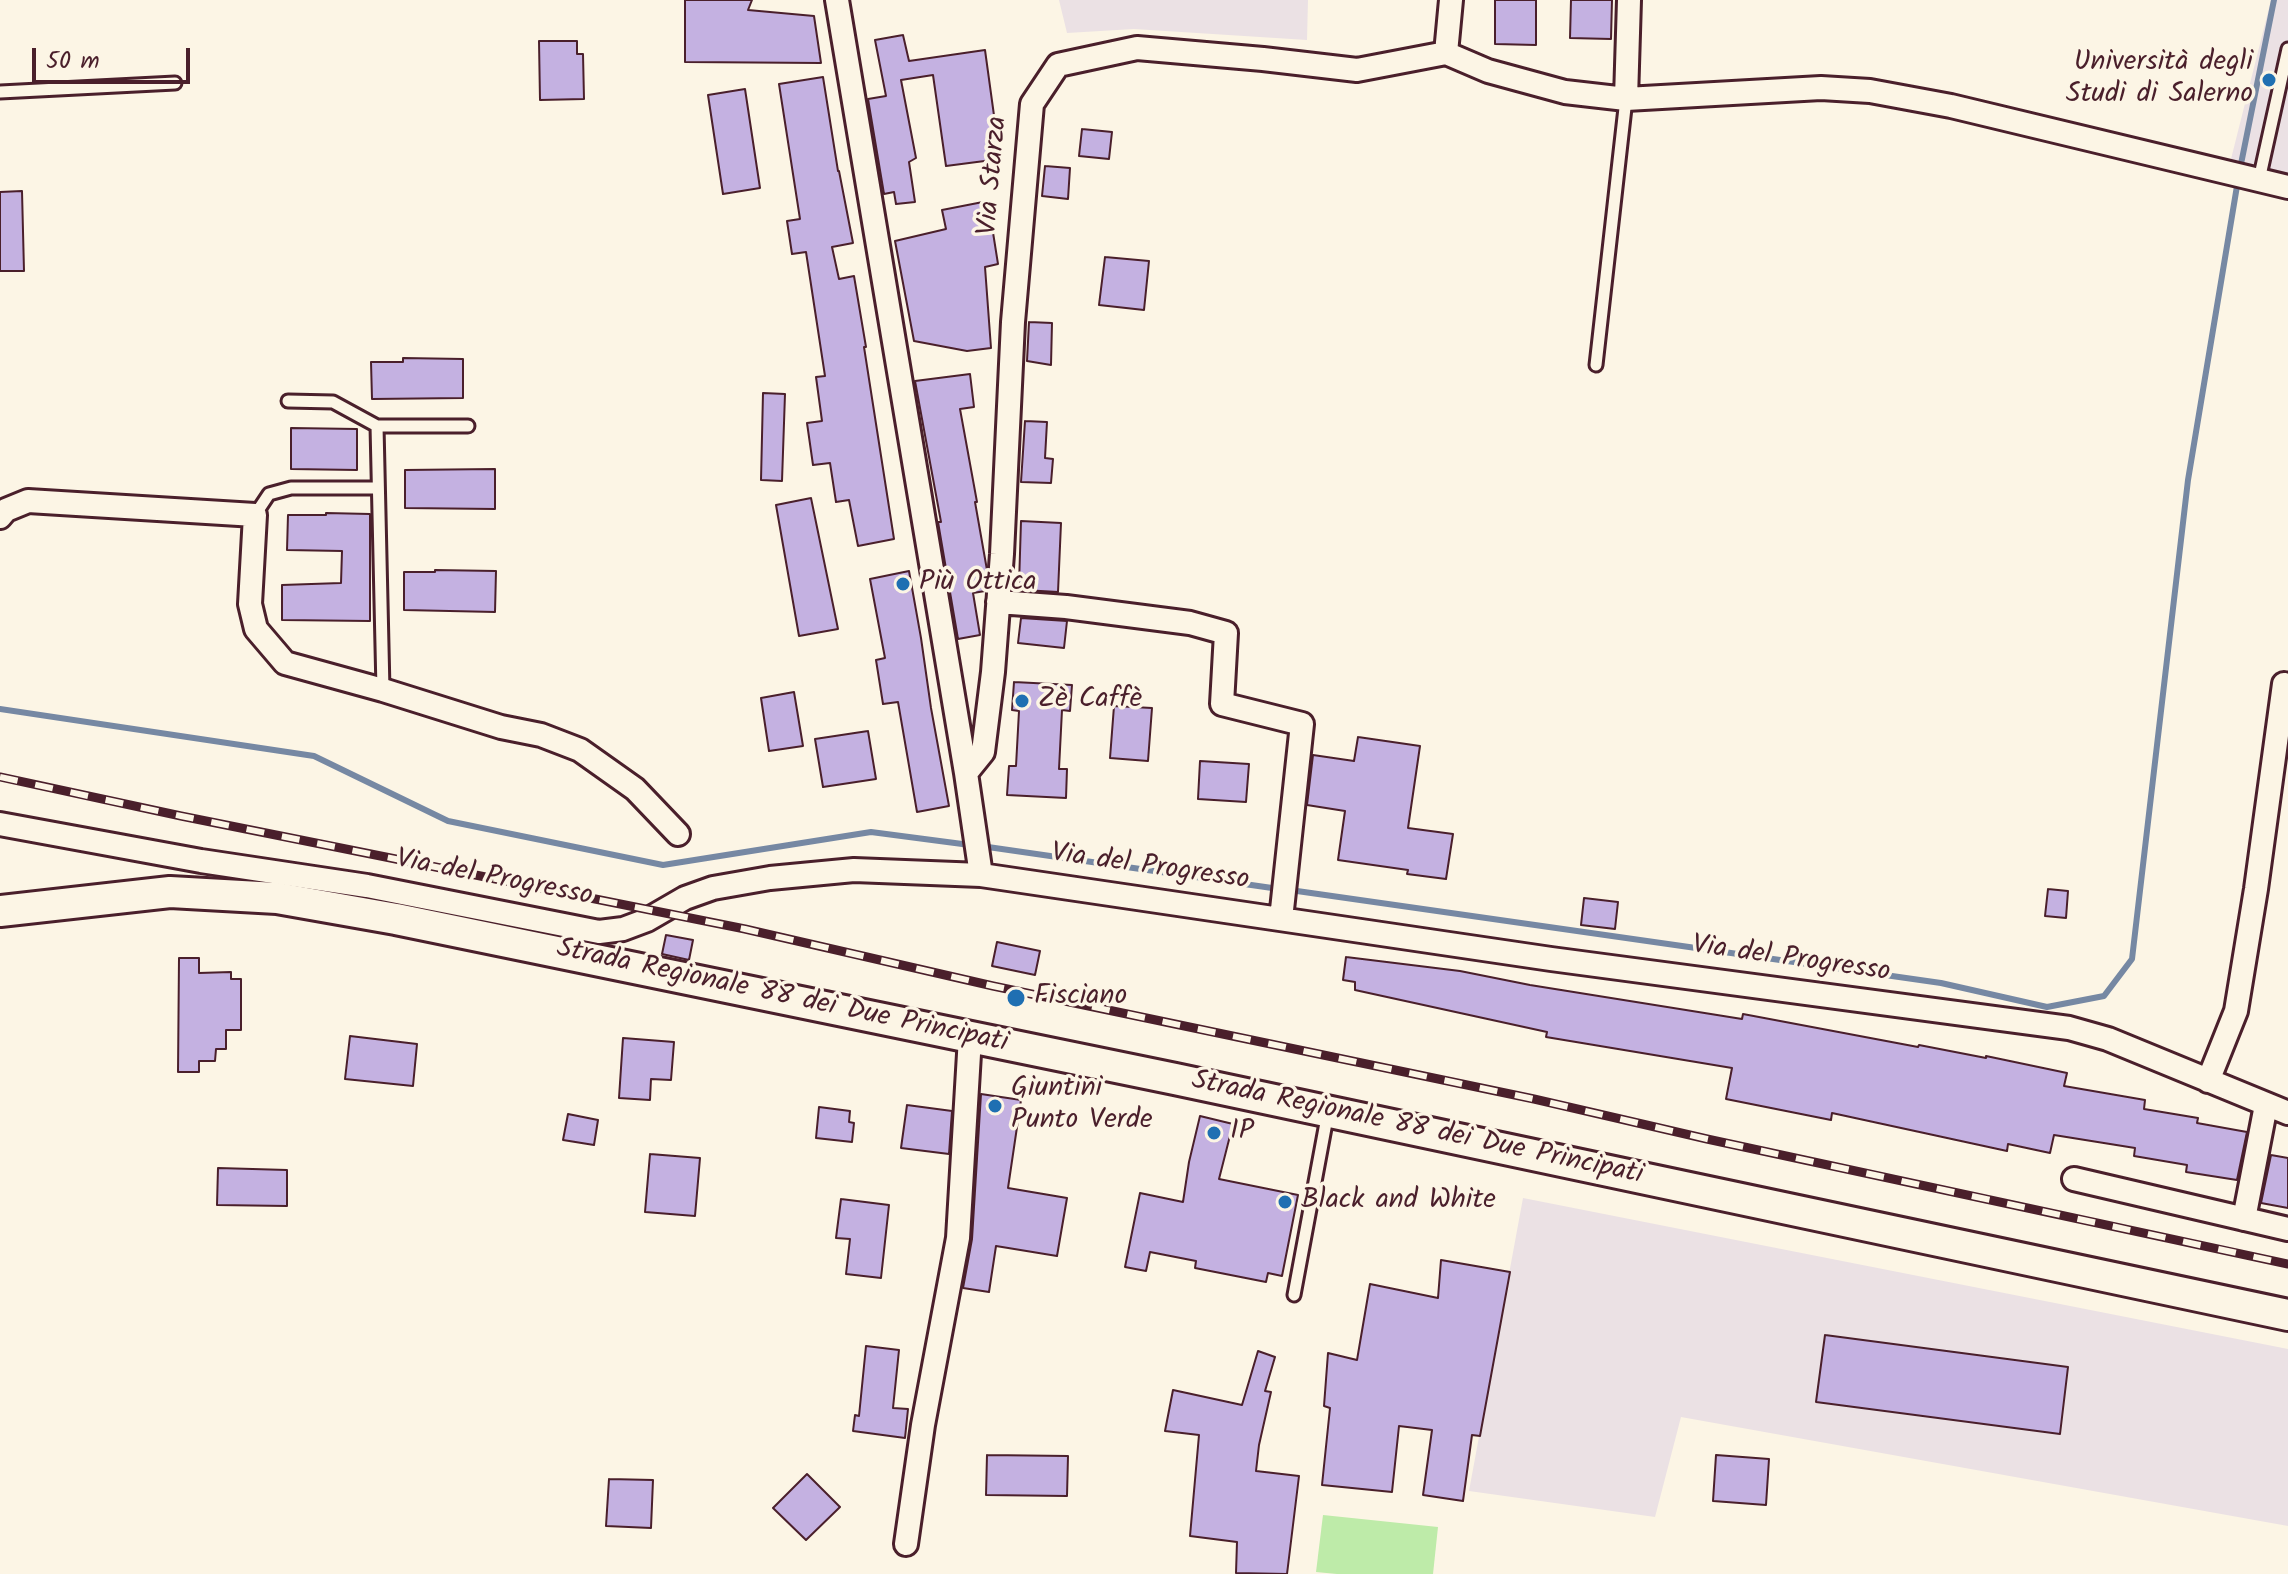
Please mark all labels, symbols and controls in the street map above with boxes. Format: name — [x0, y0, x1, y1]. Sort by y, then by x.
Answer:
scale bar — [36, 32, 194, 82]
text: 50 m — [46, 42, 100, 81]
place label: Università degli Studi di Salerno — [2066, 47, 2253, 113]
marker: Università degli Studi di Salerno — [2260, 71, 2278, 89]
street label: Via Starza — [973, 115, 1017, 237]
place label: Più Ottica — [919, 567, 1037, 601]
marker: Più Ottica — [894, 575, 912, 593]
place label: Zè Caffè — [1038, 684, 1142, 718]
marker: Zè Caffè — [1013, 692, 1031, 710]
street label: Via del Progresso — [1049, 838, 1251, 900]
street label: Via del Progresso — [393, 844, 595, 916]
street label: Via del Progresso — [1690, 930, 1892, 992]
street label: Strada Regionale 88 dei Due Principati — [553, 934, 1011, 1062]
place label: Fisciano — [1034, 981, 1127, 1015]
marker: Fisciano — [1005, 987, 1027, 1009]
street label: Strada Regionale 88 dei Due Principati — [1188, 1066, 1646, 1194]
place label: Giuntini Punto Verde — [1011, 1073, 1153, 1139]
marker: Giuntini Punto Verde — [986, 1097, 1004, 1115]
place label: IP — [1230, 1116, 1254, 1150]
marker: IP — [1205, 1124, 1223, 1142]
place label: Black and White — [1301, 1185, 1496, 1219]
marker: Black and White — [1276, 1193, 1294, 1211]

